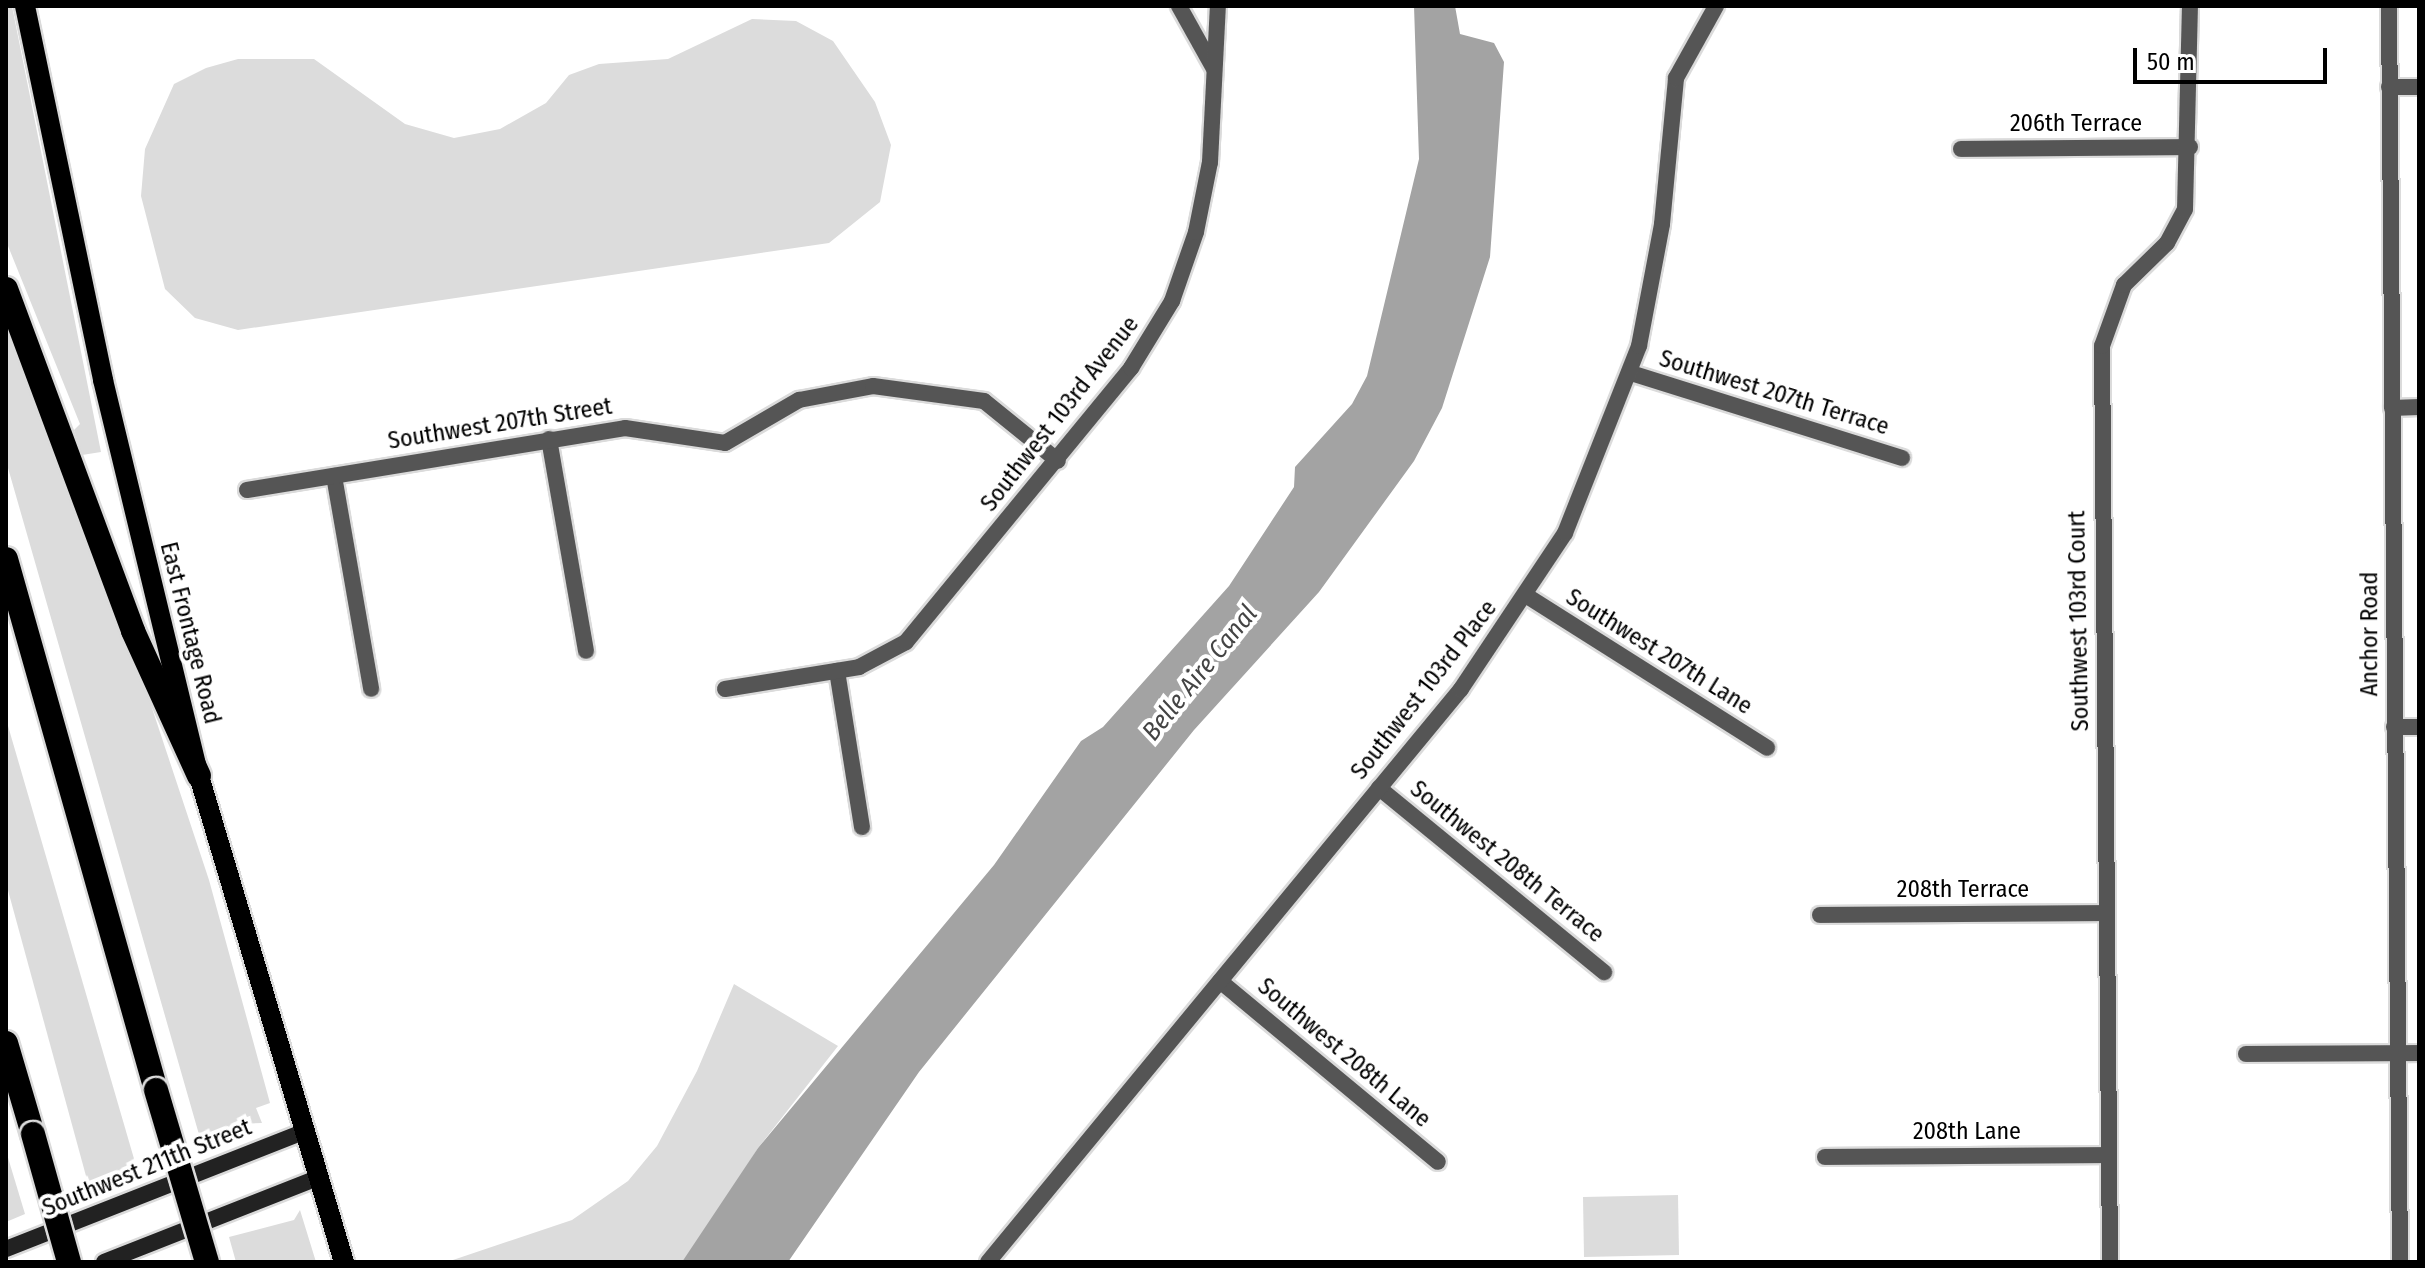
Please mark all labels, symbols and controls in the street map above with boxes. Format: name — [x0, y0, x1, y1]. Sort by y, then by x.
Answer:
scale bar — [2137, 32, 2331, 82]
text: 50 m — [2147, 48, 2195, 76]
street label: 206th Terrace — [2010, 110, 2142, 138]
street label: Southwest 103rd Avenue — [975, 311, 1145, 517]
street label: Southwest 207th Terrace — [1656, 344, 1892, 442]
street label: Southwest 207th Street — [386, 392, 614, 456]
street label: Southwest 103rd Court — [2063, 510, 2095, 732]
street label: East Frontage Road — [153, 539, 227, 727]
street label: Anchor Road — [2356, 572, 2384, 696]
street label: Southwest 207th Lane — [1561, 583, 1757, 721]
street label: Southwest 103rd Place — [1345, 595, 1503, 785]
water label: Belle Aire Canal — [1136, 599, 1264, 747]
street label: Southwest 208th Terrace — [1404, 775, 1610, 949]
street label: 208th Terrace — [1897, 876, 2029, 904]
street label: Southwest 208th Lane — [1252, 972, 1436, 1134]
street label: Southwest 211th Street — [38, 1113, 256, 1223]
street label: 208th Lane — [1913, 1118, 2021, 1146]

